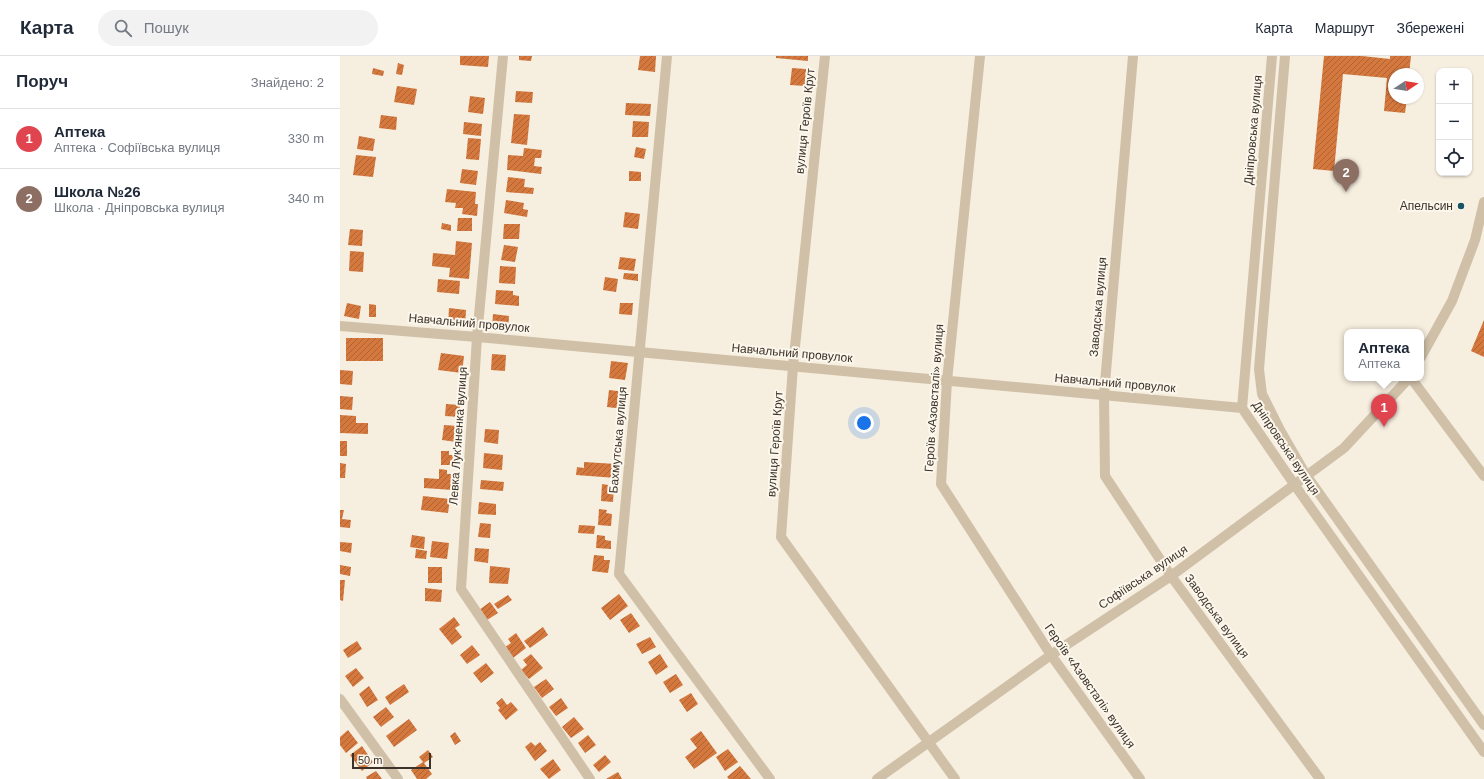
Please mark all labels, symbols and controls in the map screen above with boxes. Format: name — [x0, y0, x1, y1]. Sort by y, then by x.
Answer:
search box — [98, 10, 378, 46]
text: Карта — [20, 17, 74, 38]
icon: search — [112, 17, 134, 39]
text: Пошук — [144, 19, 189, 36]
text: Карта — [1255, 20, 1293, 36]
text: Маршрут — [1315, 20, 1374, 36]
text: Збережені — [1396, 20, 1464, 36]
street label: вулиця Героїв Крут — [792, 67, 818, 174]
north arrow — [1388, 68, 1424, 104]
map controls — [1436, 68, 1472, 176]
button: + — [1436, 68, 1472, 104]
text: Поруч — [16, 72, 68, 91]
street label: Дніпровська вулиця — [1241, 74, 1265, 186]
text: Знайдено: 2 — [251, 75, 324, 90]
button: − — [1436, 104, 1472, 140]
text: Аптека — [54, 123, 105, 140]
text: 1 — [25, 131, 33, 146]
text: 330 m — [288, 131, 324, 146]
text: Аптека · Софіївська вулиця — [54, 140, 220, 155]
button: locate — [1436, 140, 1472, 176]
pin: 2 — [1333, 159, 1359, 192]
text: Школа №26 — [54, 183, 141, 200]
text: 2 — [25, 191, 33, 206]
text: 340 m — [288, 191, 324, 206]
place label: Апельсин — [1400, 199, 1453, 213]
text: Школа · Дніпровська вулиця — [54, 200, 224, 215]
marker: Апельсин — [1456, 201, 1466, 211]
street label: Заводська вулиця — [1087, 256, 1109, 358]
street label: Навчальний провулок — [408, 311, 531, 335]
street label: Героїв «Азовсталі» вулиця — [922, 324, 946, 472]
popup — [1344, 329, 1424, 381]
text: Аптека — [1358, 339, 1410, 356]
street label: Навчальний провулок — [731, 341, 854, 365]
text: Аптека — [1358, 356, 1400, 371]
street label: Левка Лук'яненка вулиця — [446, 366, 470, 506]
street label: Навчальний провулок — [1054, 371, 1177, 395]
street label: Бахмутська вулиця — [606, 386, 630, 494]
street label: вулиця Героїв Крут — [764, 390, 786, 497]
pin: 1 — [1371, 394, 1397, 427]
street label: Дніпровська вулиця — [1249, 398, 1323, 498]
your location — [854, 413, 874, 433]
street label: Софіївська вулиця — [1096, 542, 1190, 612]
street label: Заводська вулиця — [1182, 571, 1252, 661]
street label: Героїв «Азовсталі» вулиця — [1042, 621, 1138, 751]
scale bar — [352, 751, 431, 770]
text: 50 m — [358, 754, 382, 766]

